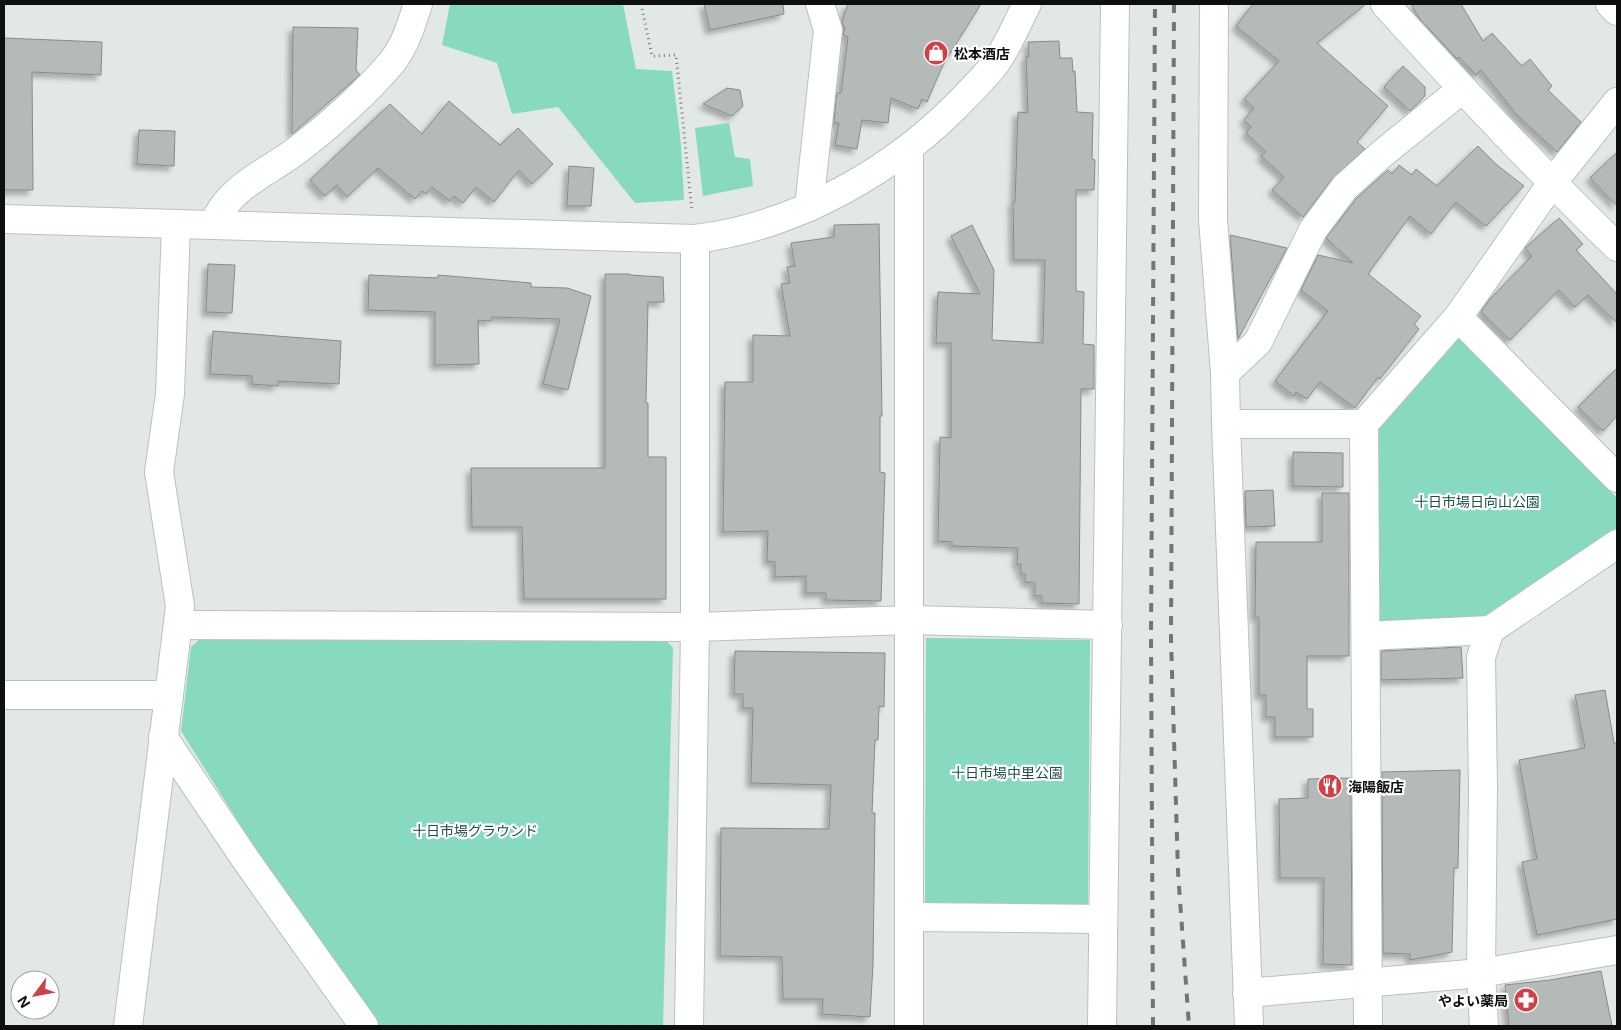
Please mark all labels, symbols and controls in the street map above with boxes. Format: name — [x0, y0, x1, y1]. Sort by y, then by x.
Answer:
shop icon: 松本酒店 — [923, 40, 949, 66]
place label: 松本酒店 — [954, 45, 1010, 62]
park label: 十日市場日向山公園 — [1414, 493, 1540, 510]
park label: 十日市場中里公園 — [951, 764, 1063, 781]
restaurant icon: 海陽飯店 — [1317, 773, 1343, 799]
place label: 海陽飯店 — [1348, 778, 1404, 795]
park label: 十日市場グラウンド — [412, 822, 538, 839]
north arrow — [10, 970, 60, 1020]
pharmacy icon: やよい薬局 — [1513, 987, 1539, 1013]
place label: やよい薬局 — [1438, 992, 1508, 1009]
text: N — [14, 993, 34, 1011]

